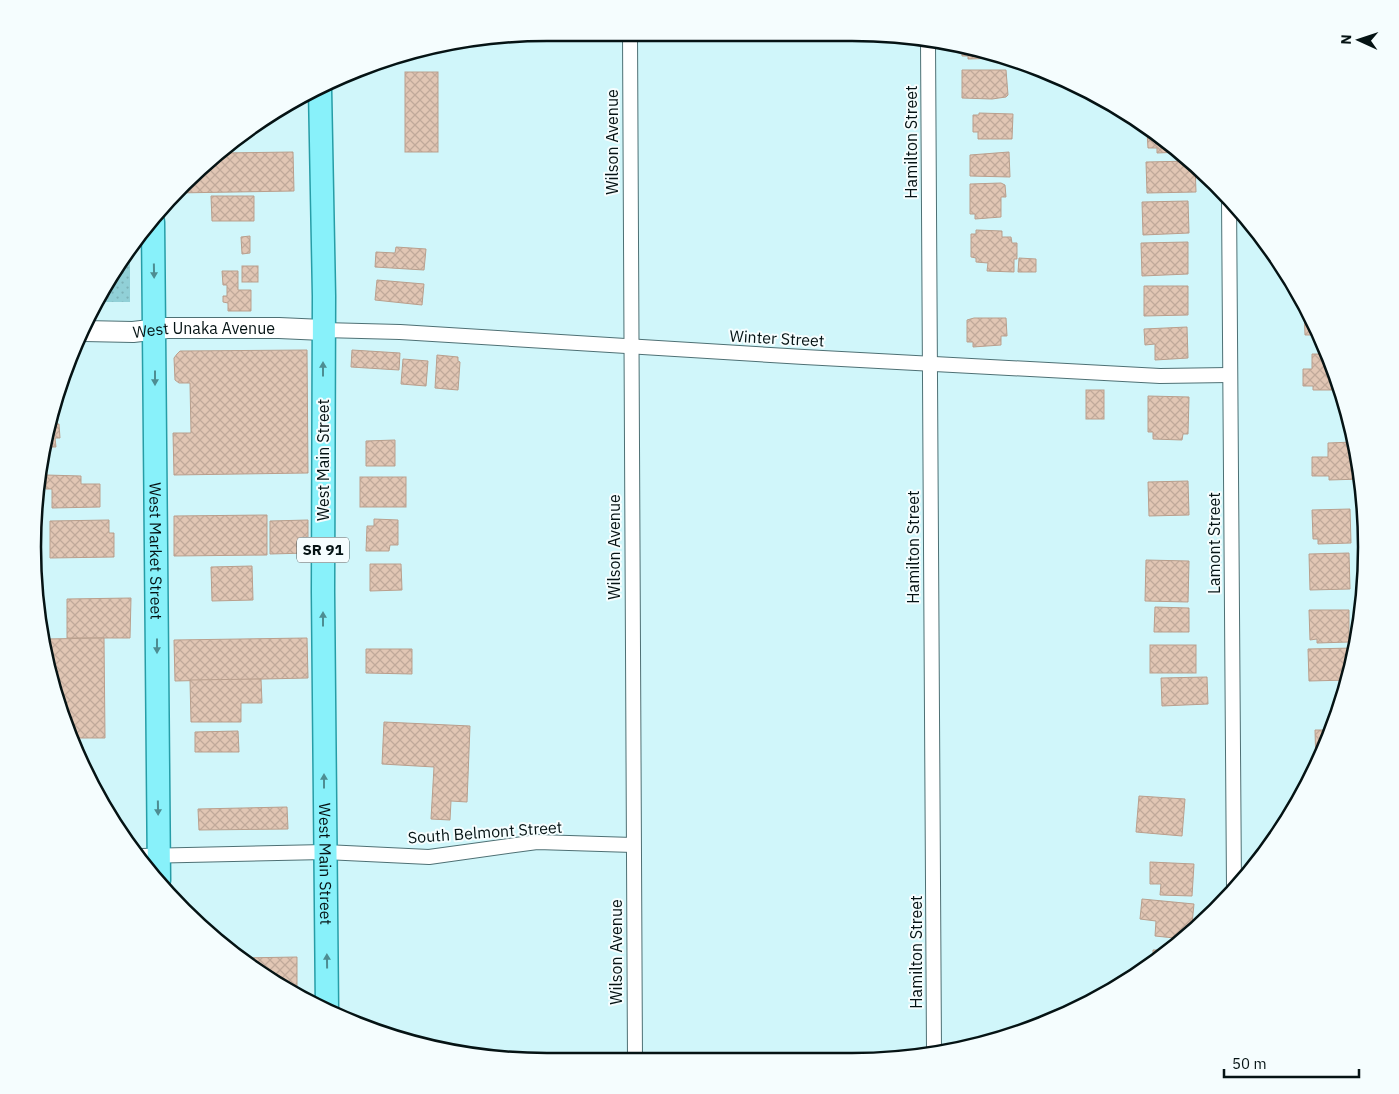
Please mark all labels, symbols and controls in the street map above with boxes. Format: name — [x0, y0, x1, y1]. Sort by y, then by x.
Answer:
north arrow — [1334, 15, 1384, 65]
text: N — [1337, 34, 1355, 45]
street label: Hamilton Street — [901, 85, 921, 199]
street label: Wilson Avenue — [602, 89, 622, 195]
one-way arrow — [150, 263, 158, 279]
street label: West Unaka Avenue — [132, 318, 275, 342]
street label: Winter Street — [729, 326, 825, 350]
one-way arrow — [319, 361, 327, 377]
one-way arrow — [151, 371, 159, 387]
street label: West Main Street — [313, 399, 333, 521]
street label: West Market Street — [145, 482, 167, 620]
street label: Hamilton Street — [903, 490, 923, 604]
street label: Lamont Street — [1204, 492, 1224, 594]
street label: Wilson Avenue — [604, 494, 624, 600]
road number: SR 91 — [297, 538, 349, 562]
one-way arrow — [319, 611, 327, 627]
one-way arrow — [153, 638, 161, 654]
one-way arrow — [320, 773, 328, 789]
one-way arrow — [155, 800, 163, 816]
street label: West Main Street — [315, 803, 336, 925]
street label: South Belmont Street — [407, 817, 563, 847]
street label: Hamilton Street — [906, 895, 926, 1009]
street label: Wilson Avenue — [606, 899, 626, 1005]
one-way arrow — [323, 953, 331, 969]
scale bar — [1224, 1046, 1359, 1078]
text: 50 m — [1232, 1054, 1267, 1073]

